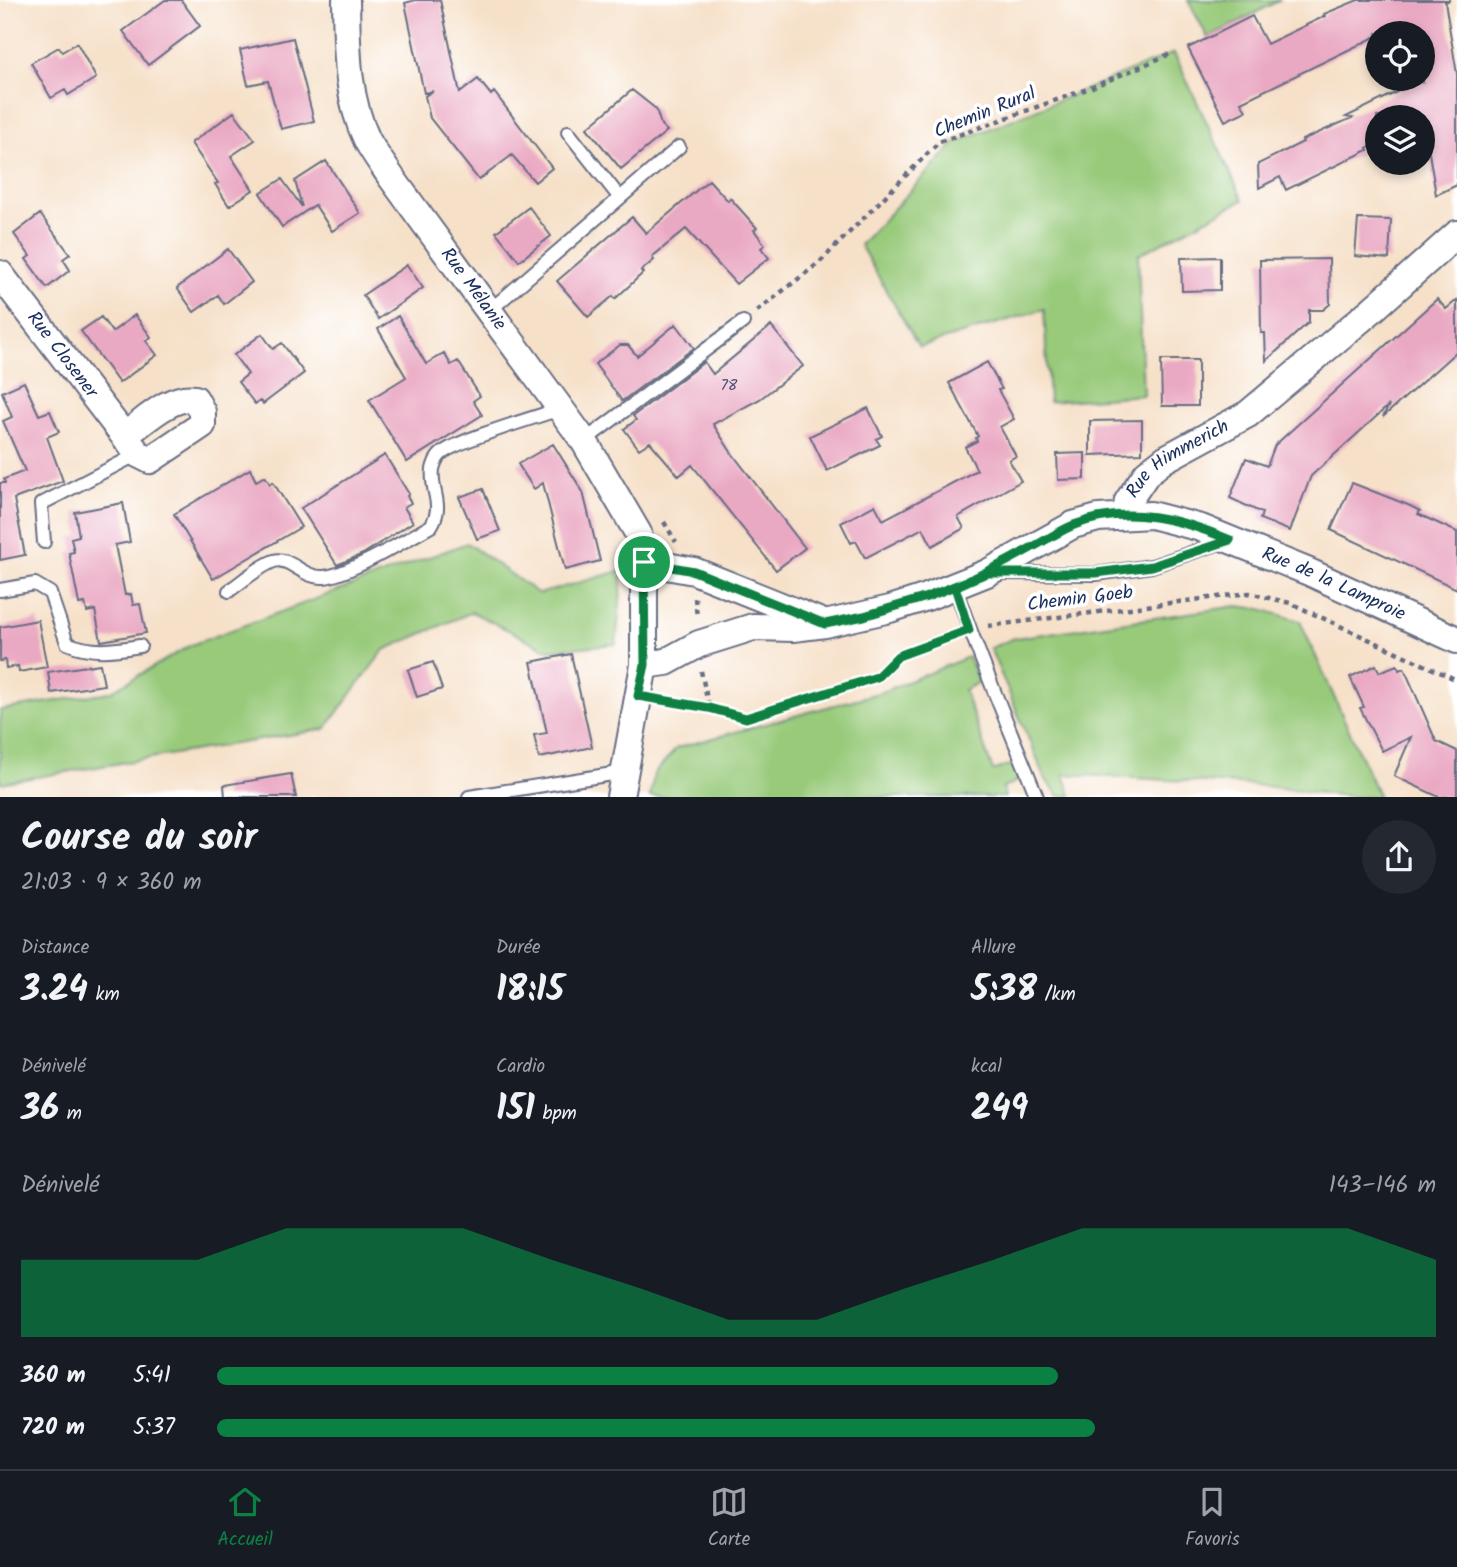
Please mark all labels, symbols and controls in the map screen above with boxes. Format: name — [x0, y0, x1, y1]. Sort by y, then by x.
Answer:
map controls — [1365, 21, 1435, 175]
button: locate — [1365, 21, 1435, 91]
street label: Chemin Rural — [929, 79, 1041, 147]
button: layers — [1365, 105, 1435, 175]
street label: Rue Mélanie — [433, 242, 514, 338]
street label: Rue Closener — [19, 305, 106, 406]
house number: 78 — [720, 373, 738, 398]
street label: Rue Himmerich — [1119, 412, 1235, 505]
pin — [614, 532, 674, 592]
street label: Rue de la Lamproie — [1257, 539, 1411, 630]
icon: arrive — [625, 543, 663, 581]
street label: Chemin Goeb — [1025, 578, 1135, 620]
text: Course du soir — [21, 809, 257, 869]
button: share — [1362, 820, 1436, 894]
text: 21:03 · 9 × 360 m — [21, 865, 202, 901]
text: Distance — [21, 933, 89, 963]
text: Durée — [496, 933, 541, 963]
text: Allure — [971, 933, 1016, 963]
text: 3.24 — [21, 963, 88, 1019]
text: 18:15 — [496, 963, 564, 1019]
text: 5:38 — [971, 963, 1037, 1019]
text: km — [88, 980, 120, 1010]
text: /km — [1037, 980, 1076, 1010]
text: Dénivelé — [21, 1052, 86, 1082]
text: Cardio — [496, 1052, 545, 1082]
text: kcal — [971, 1052, 1002, 1082]
text: 36 — [21, 1082, 59, 1138]
text: 151 — [496, 1082, 535, 1138]
text: 249 — [971, 1082, 1028, 1138]
text: m — [59, 1099, 82, 1129]
text: bpm — [535, 1099, 577, 1129]
text: Dénivelé — [21, 1168, 99, 1204]
text: 143–146 m — [1329, 1168, 1436, 1204]
text: 360 m — [21, 1358, 86, 1394]
text: 5:41 — [133, 1358, 171, 1394]
text: 720 m — [21, 1410, 85, 1446]
text: 5:37 — [133, 1410, 175, 1446]
tab: Accueil — [217, 1483, 273, 1555]
tab: Carte — [708, 1483, 750, 1555]
tab: Favoris — [1185, 1483, 1240, 1555]

